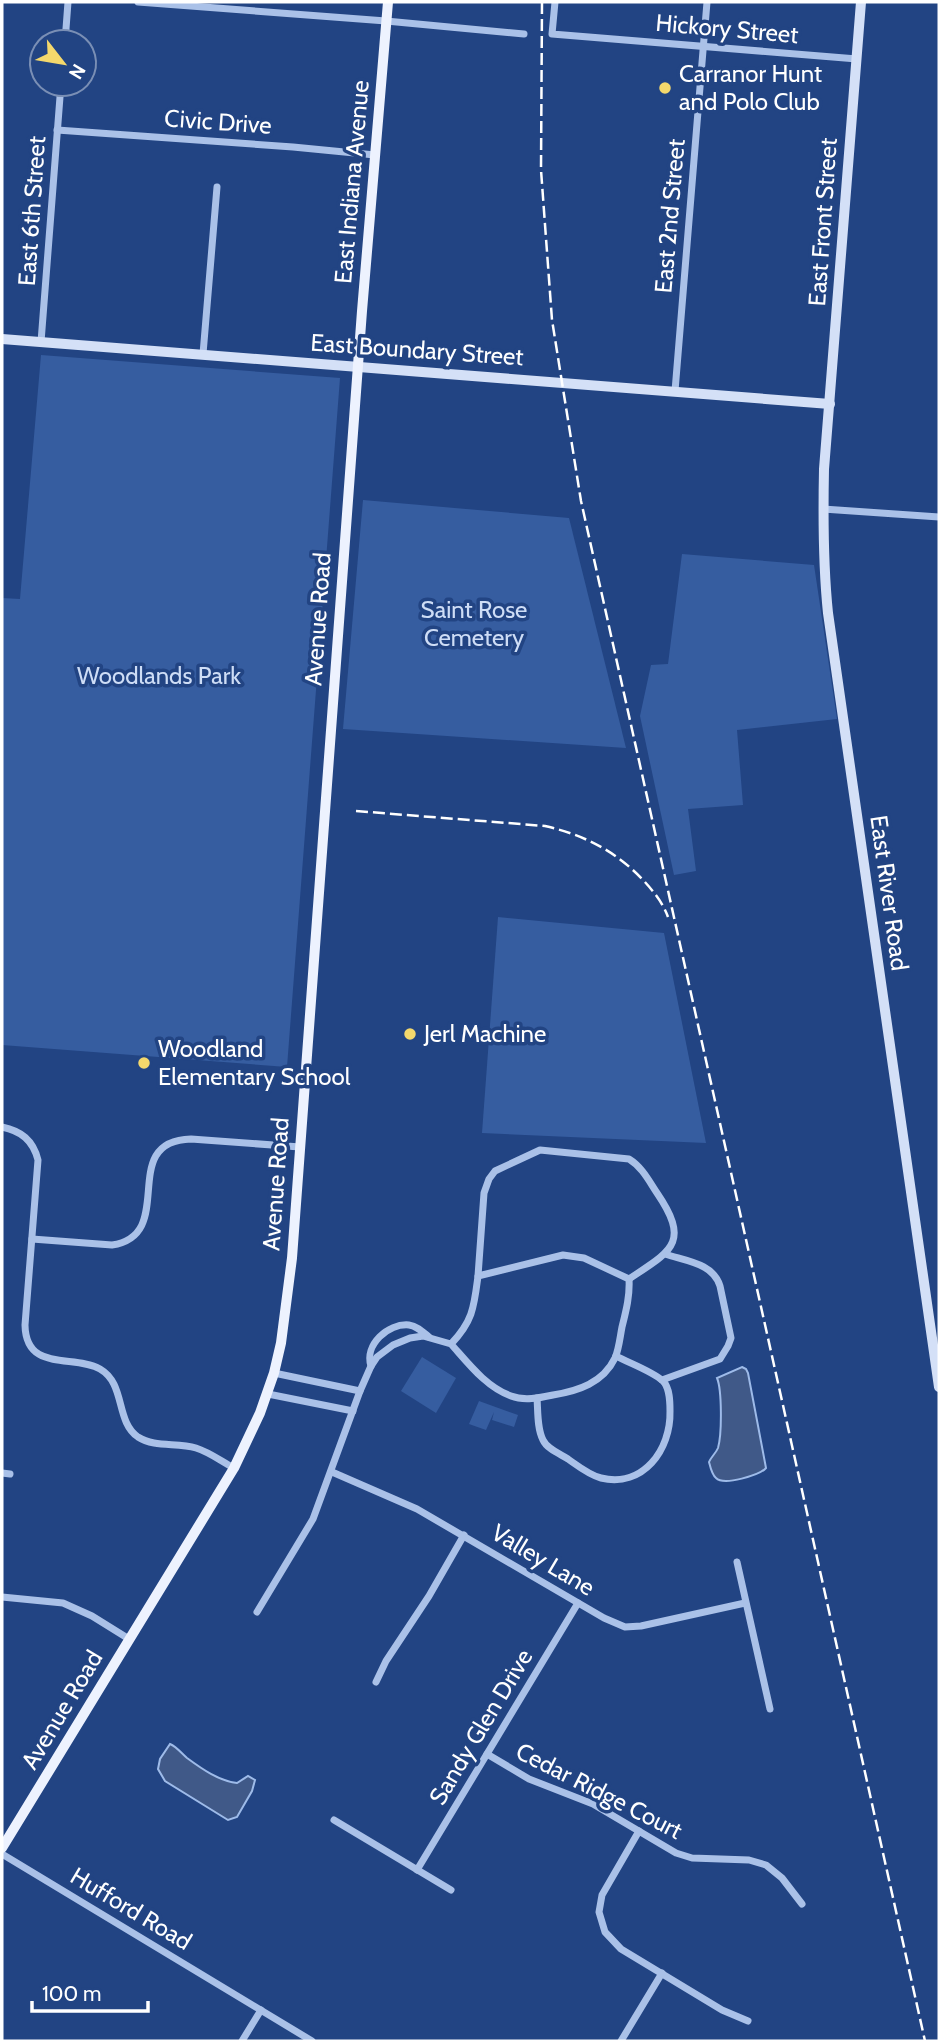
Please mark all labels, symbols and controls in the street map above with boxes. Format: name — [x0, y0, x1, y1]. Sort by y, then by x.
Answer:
street label: Hickory Street — [655, 8, 799, 49]
north arrow — [28, 28, 98, 98]
place label: Carranor Hunt and Polo Club — [679, 59, 822, 116]
text: N — [64, 60, 90, 83]
street label: East Indiana Avenue — [328, 79, 375, 285]
marker: Carranor Hunt and Polo Club — [657, 80, 673, 96]
street label: Civic Drive — [163, 103, 273, 140]
street label: East 6th Street — [12, 135, 51, 287]
street label: East Front Street — [802, 137, 843, 307]
street label: East 2nd Street — [648, 138, 691, 294]
street label: East Boundary Street — [310, 328, 524, 371]
street label: Avenue Road — [298, 551, 337, 687]
park label: Saint Rose Cemetery — [421, 595, 527, 652]
park label: Woodlands Park — [77, 661, 241, 690]
street label: East River Road — [864, 813, 915, 972]
place label: Jerl Machine — [423, 1019, 546, 1048]
marker: Jerl Machine — [402, 1026, 418, 1042]
place label: Woodland Elementary School — [158, 1034, 351, 1091]
marker: Woodland Elementary School — [136, 1055, 152, 1071]
street label: Avenue Road — [256, 1116, 295, 1252]
street label: Valley Lane — [486, 1517, 600, 1602]
street label: Sandy Glen Drive — [423, 1644, 538, 1810]
street label: Avenue Road — [15, 1645, 108, 1774]
street label: Cedar Ridge Court — [511, 1736, 687, 1845]
street label: Hufford Road — [65, 1861, 197, 1956]
scale bar — [32, 1969, 147, 2013]
text: 100 m — [42, 1981, 101, 2006]

